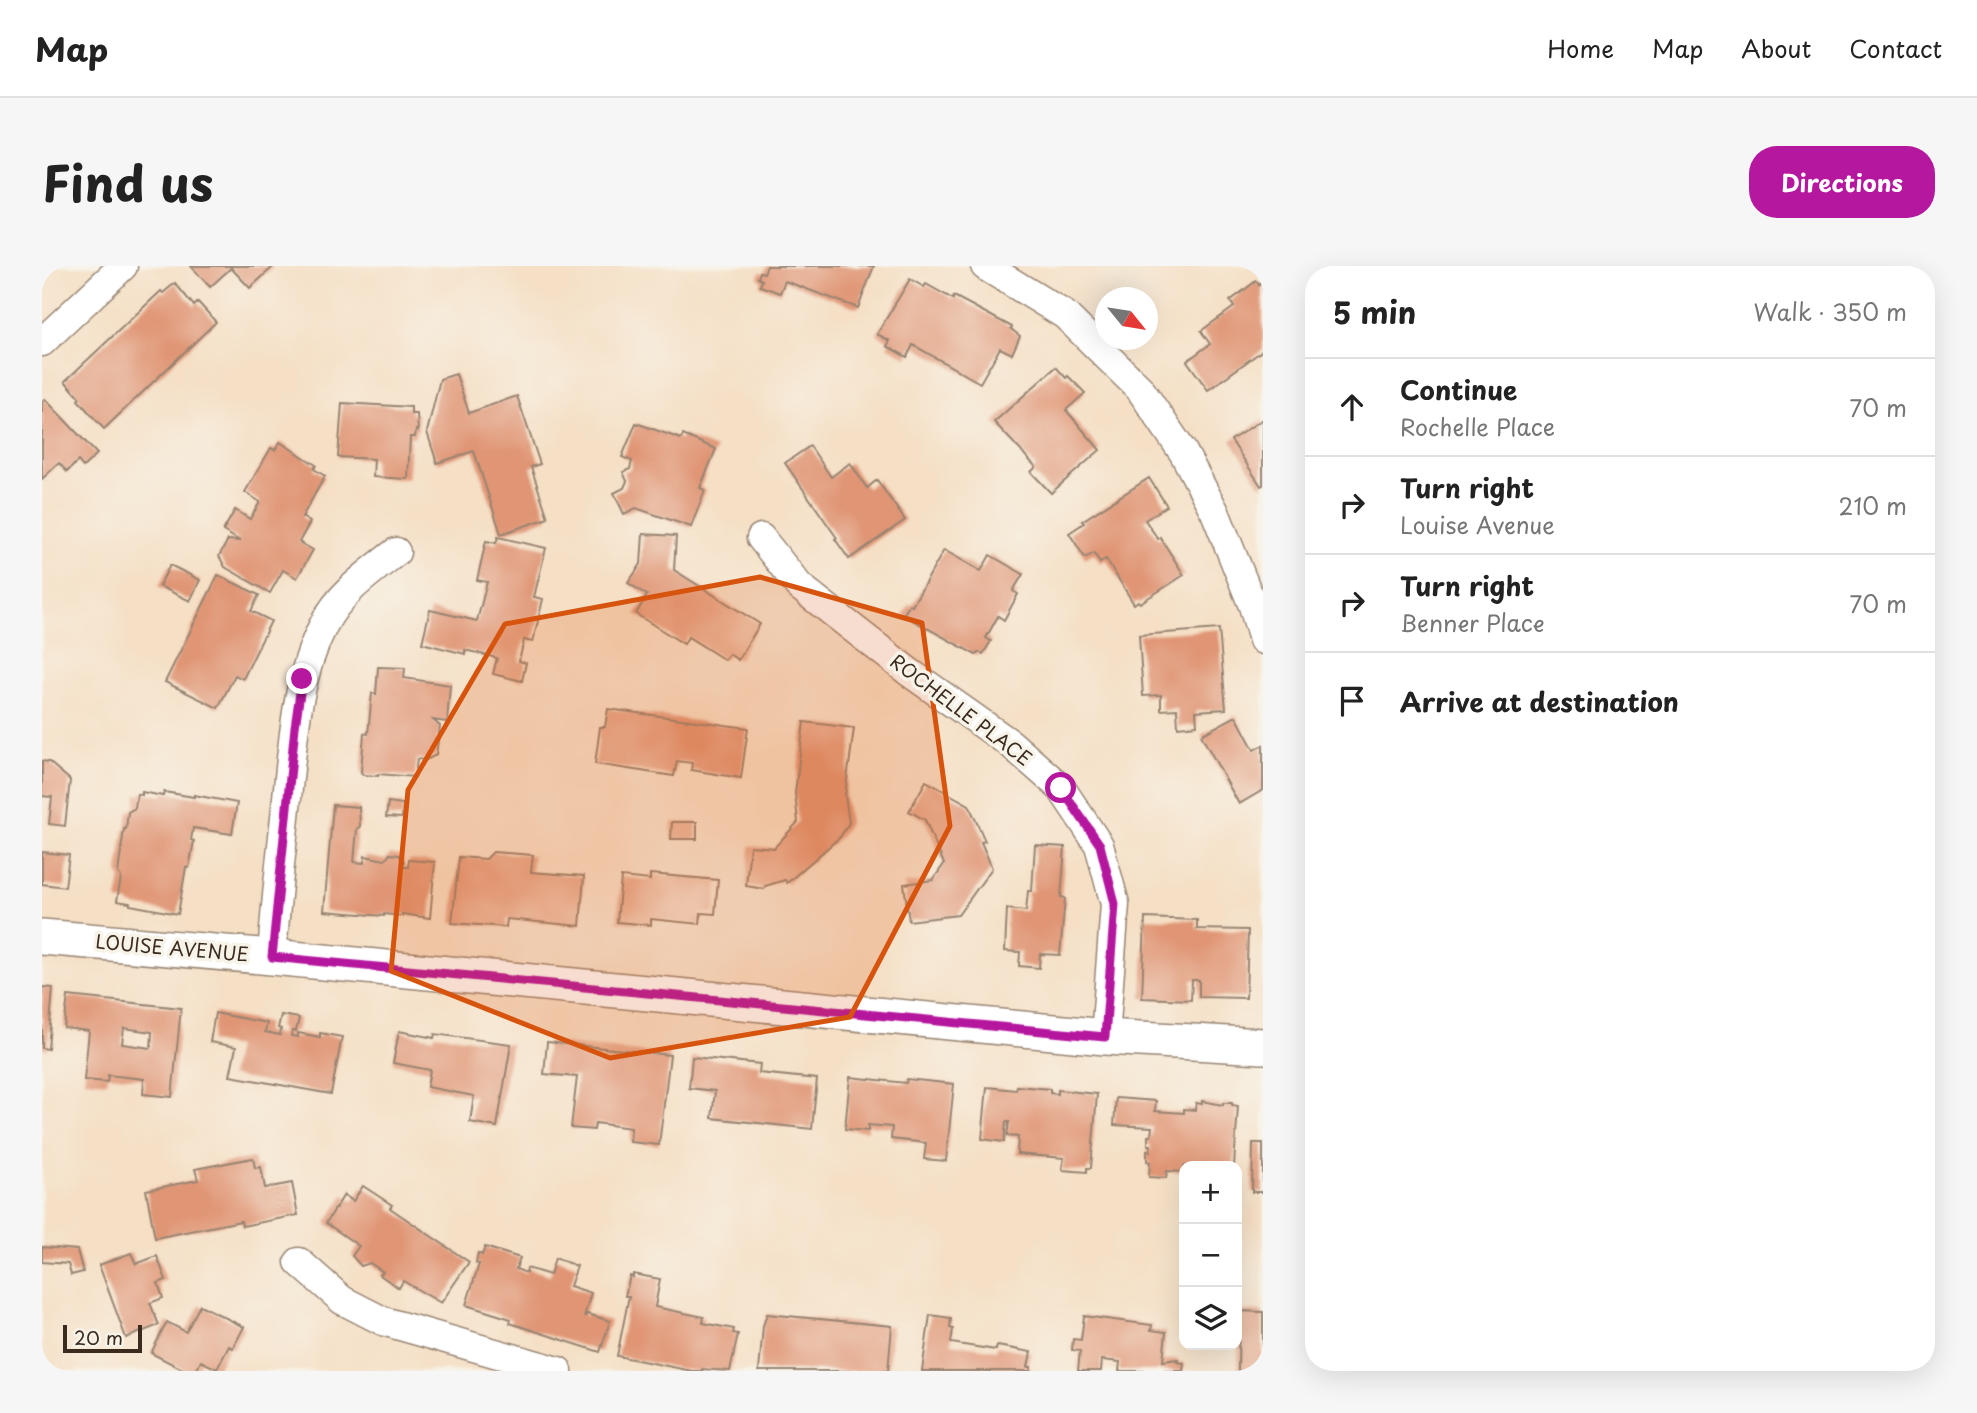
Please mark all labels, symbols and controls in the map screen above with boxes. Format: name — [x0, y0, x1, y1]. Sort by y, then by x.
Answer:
text: Map — [35, 23, 108, 73]
text: Home — [1547, 30, 1614, 66]
text: Map — [1652, 30, 1703, 66]
text: About — [1741, 30, 1811, 66]
text: Contact — [1849, 30, 1942, 66]
text: Find us — [42, 145, 213, 219]
button: Directions — [1749, 146, 1935, 218]
north arrow — [1095, 287, 1158, 350]
text: 5 min — [1333, 289, 1416, 334]
text: Walk · 350 m — [1754, 294, 1907, 329]
text: Continue — [1400, 370, 1517, 409]
icon: ahead — [1333, 388, 1371, 426]
text: 70 m — [1849, 390, 1907, 425]
text: Rochelle Place — [1400, 409, 1555, 444]
text: Turn right — [1400, 468, 1534, 507]
icon: right — [1333, 486, 1371, 524]
text: 210 m — [1839, 488, 1907, 523]
text: Louise Avenue — [1400, 507, 1555, 542]
text: Turn right — [1400, 566, 1534, 605]
icon: right — [1333, 584, 1371, 622]
text: 70 m — [1849, 586, 1907, 621]
text: Benner Place — [1400, 605, 1544, 640]
street label: ROCHELLE PLACE — [885, 647, 1038, 772]
route end — [286, 663, 317, 694]
icon: arrive — [1333, 682, 1371, 720]
text: Arrive at destination — [1400, 682, 1679, 721]
route start — [1045, 772, 1076, 803]
street label: LOUISE AVENUE — [94, 926, 250, 968]
map controls — [1179, 1161, 1242, 1350]
button: + — [1179, 1161, 1242, 1224]
button: − — [1179, 1224, 1242, 1287]
button: layers — [1179, 1287, 1242, 1350]
scale bar — [63, 1322, 142, 1354]
text: 20 m — [74, 1323, 123, 1351]

